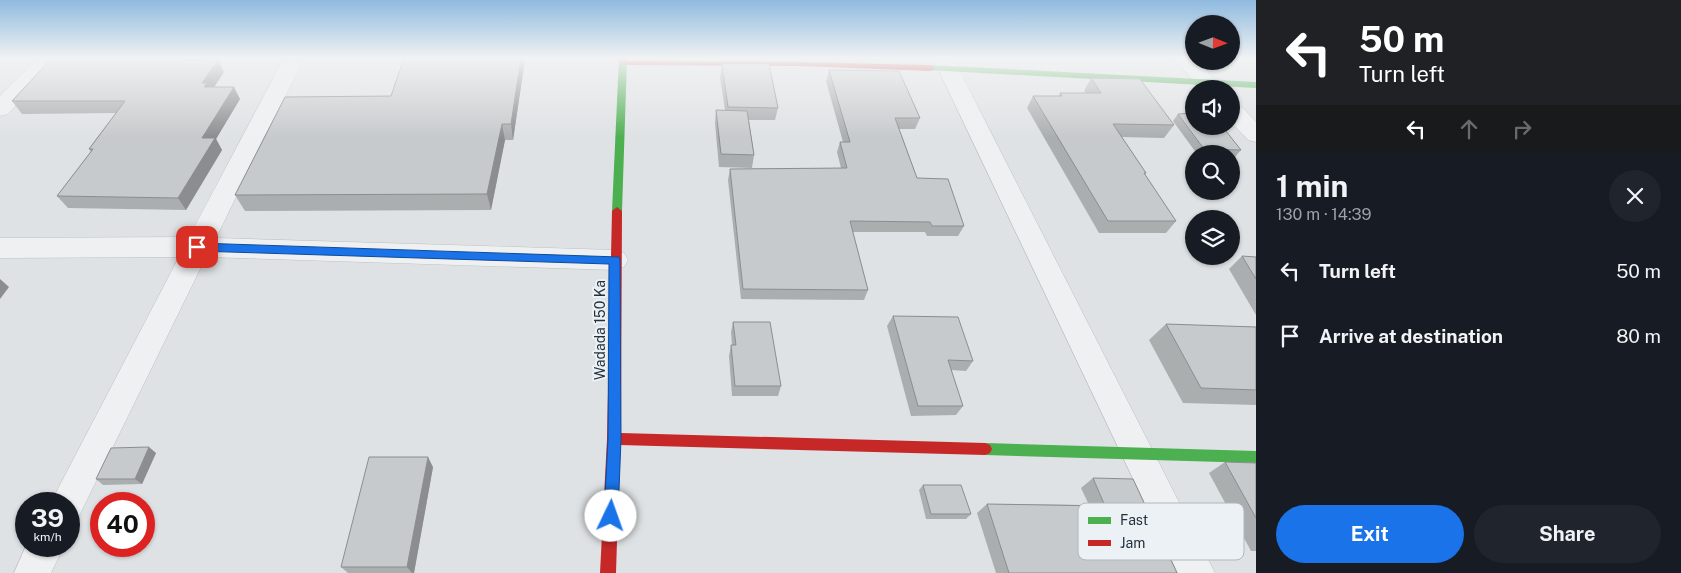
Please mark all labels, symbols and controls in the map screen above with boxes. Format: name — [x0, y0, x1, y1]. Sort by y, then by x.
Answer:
north arrow — [1185, 15, 1240, 70]
map controls — [1185, 15, 1240, 265]
text: 50 m — [1359, 19, 1444, 60]
icon: left — [1276, 20, 1341, 85]
text: Turn left — [1359, 61, 1445, 87]
button: sound — [1185, 80, 1240, 135]
icon: left — [1402, 115, 1430, 143]
icon: ahead — [1455, 115, 1483, 143]
icon: right — [1508, 115, 1536, 143]
button: search — [1185, 145, 1240, 200]
text: 1 min — [1276, 168, 1348, 204]
button: close — [1609, 170, 1661, 222]
text: 130 m · 14:39 — [1276, 205, 1372, 224]
button: layers — [1185, 210, 1240, 265]
pin — [176, 226, 218, 268]
icon: arrive — [183, 233, 211, 261]
icon: left — [1276, 257, 1304, 285]
text: Turn left — [1319, 260, 1396, 282]
text: 50 m — [1616, 260, 1661, 282]
street label: Wadada 150 Ka — [592, 280, 608, 380]
icon: arrive — [1276, 322, 1304, 350]
text: Arrive at destination — [1319, 325, 1503, 347]
text: 80 m — [1616, 325, 1661, 347]
position arrow — [584, 489, 636, 541]
speed limit sign: 40 — [90, 492, 155, 557]
text: 39 — [31, 503, 64, 533]
legend — [1078, 503, 1244, 560]
button: Exit — [1276, 505, 1464, 563]
button: Share — [1474, 505, 1661, 563]
text: Fast — [1120, 512, 1148, 528]
text: km/h — [33, 530, 62, 544]
text: Jam — [1120, 535, 1145, 551]

